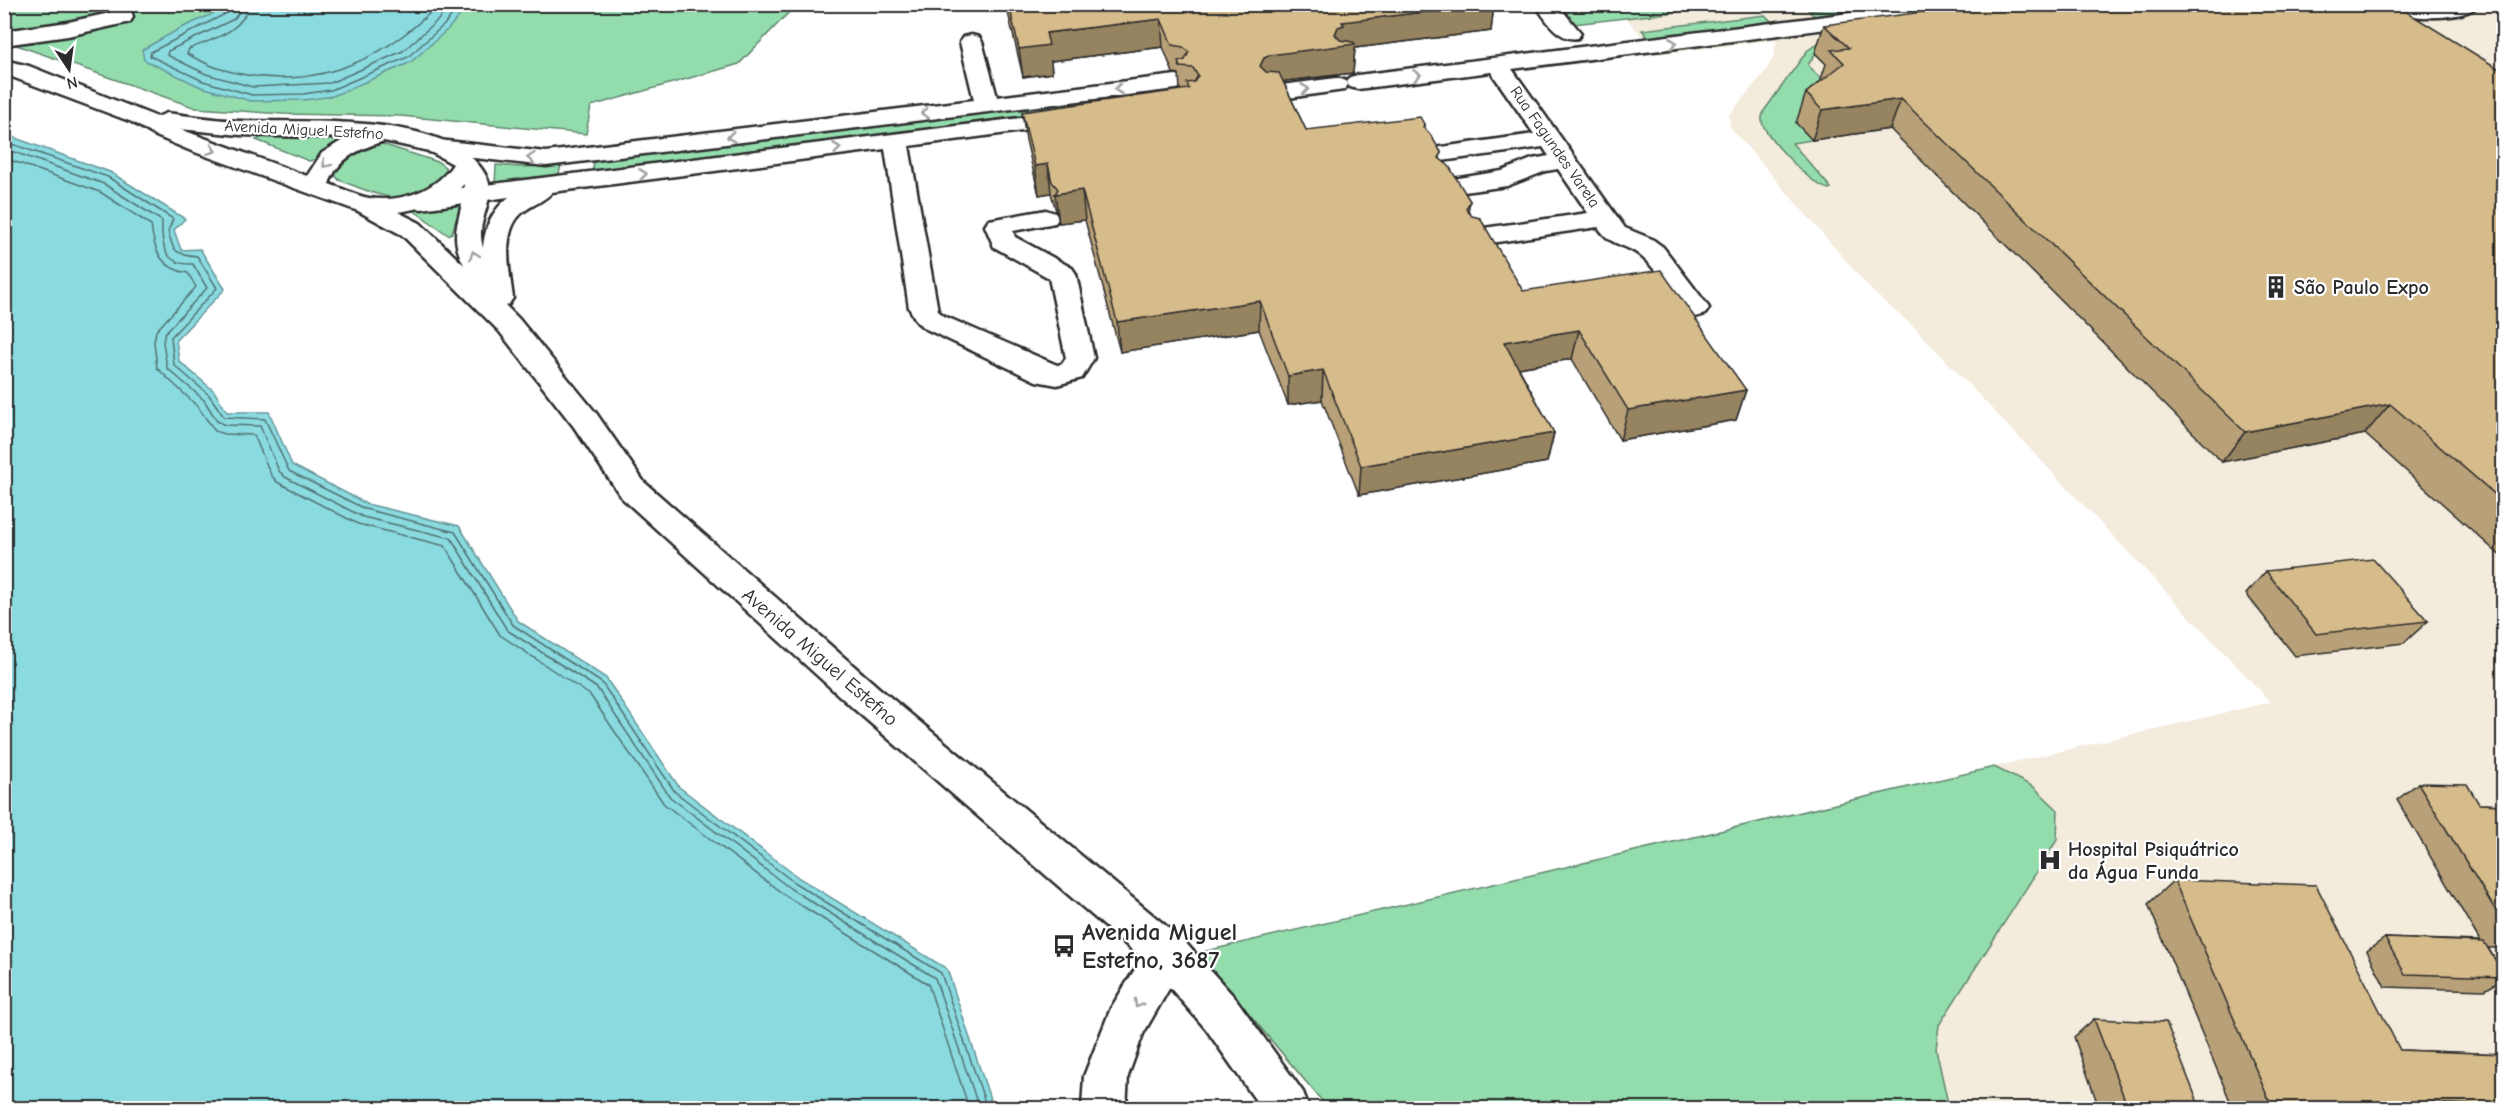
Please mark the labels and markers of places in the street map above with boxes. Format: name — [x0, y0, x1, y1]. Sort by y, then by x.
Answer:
building icon: São Paulo Expo — [2263, 274, 2289, 300]
place label: São Paulo Expo — [2294, 276, 2429, 299]
place label: Hospital Psiquátrico da Água Funda — [2068, 838, 2239, 884]
hospital icon: Hospital Psiquátrico da Água Funda — [2037, 847, 2063, 873]
place label: Avenida Miguel Estefno, 3687 — [1082, 918, 1237, 974]
bus stop icon: Avenida Miguel Estefno, 3687 — [1051, 933, 1077, 959]

